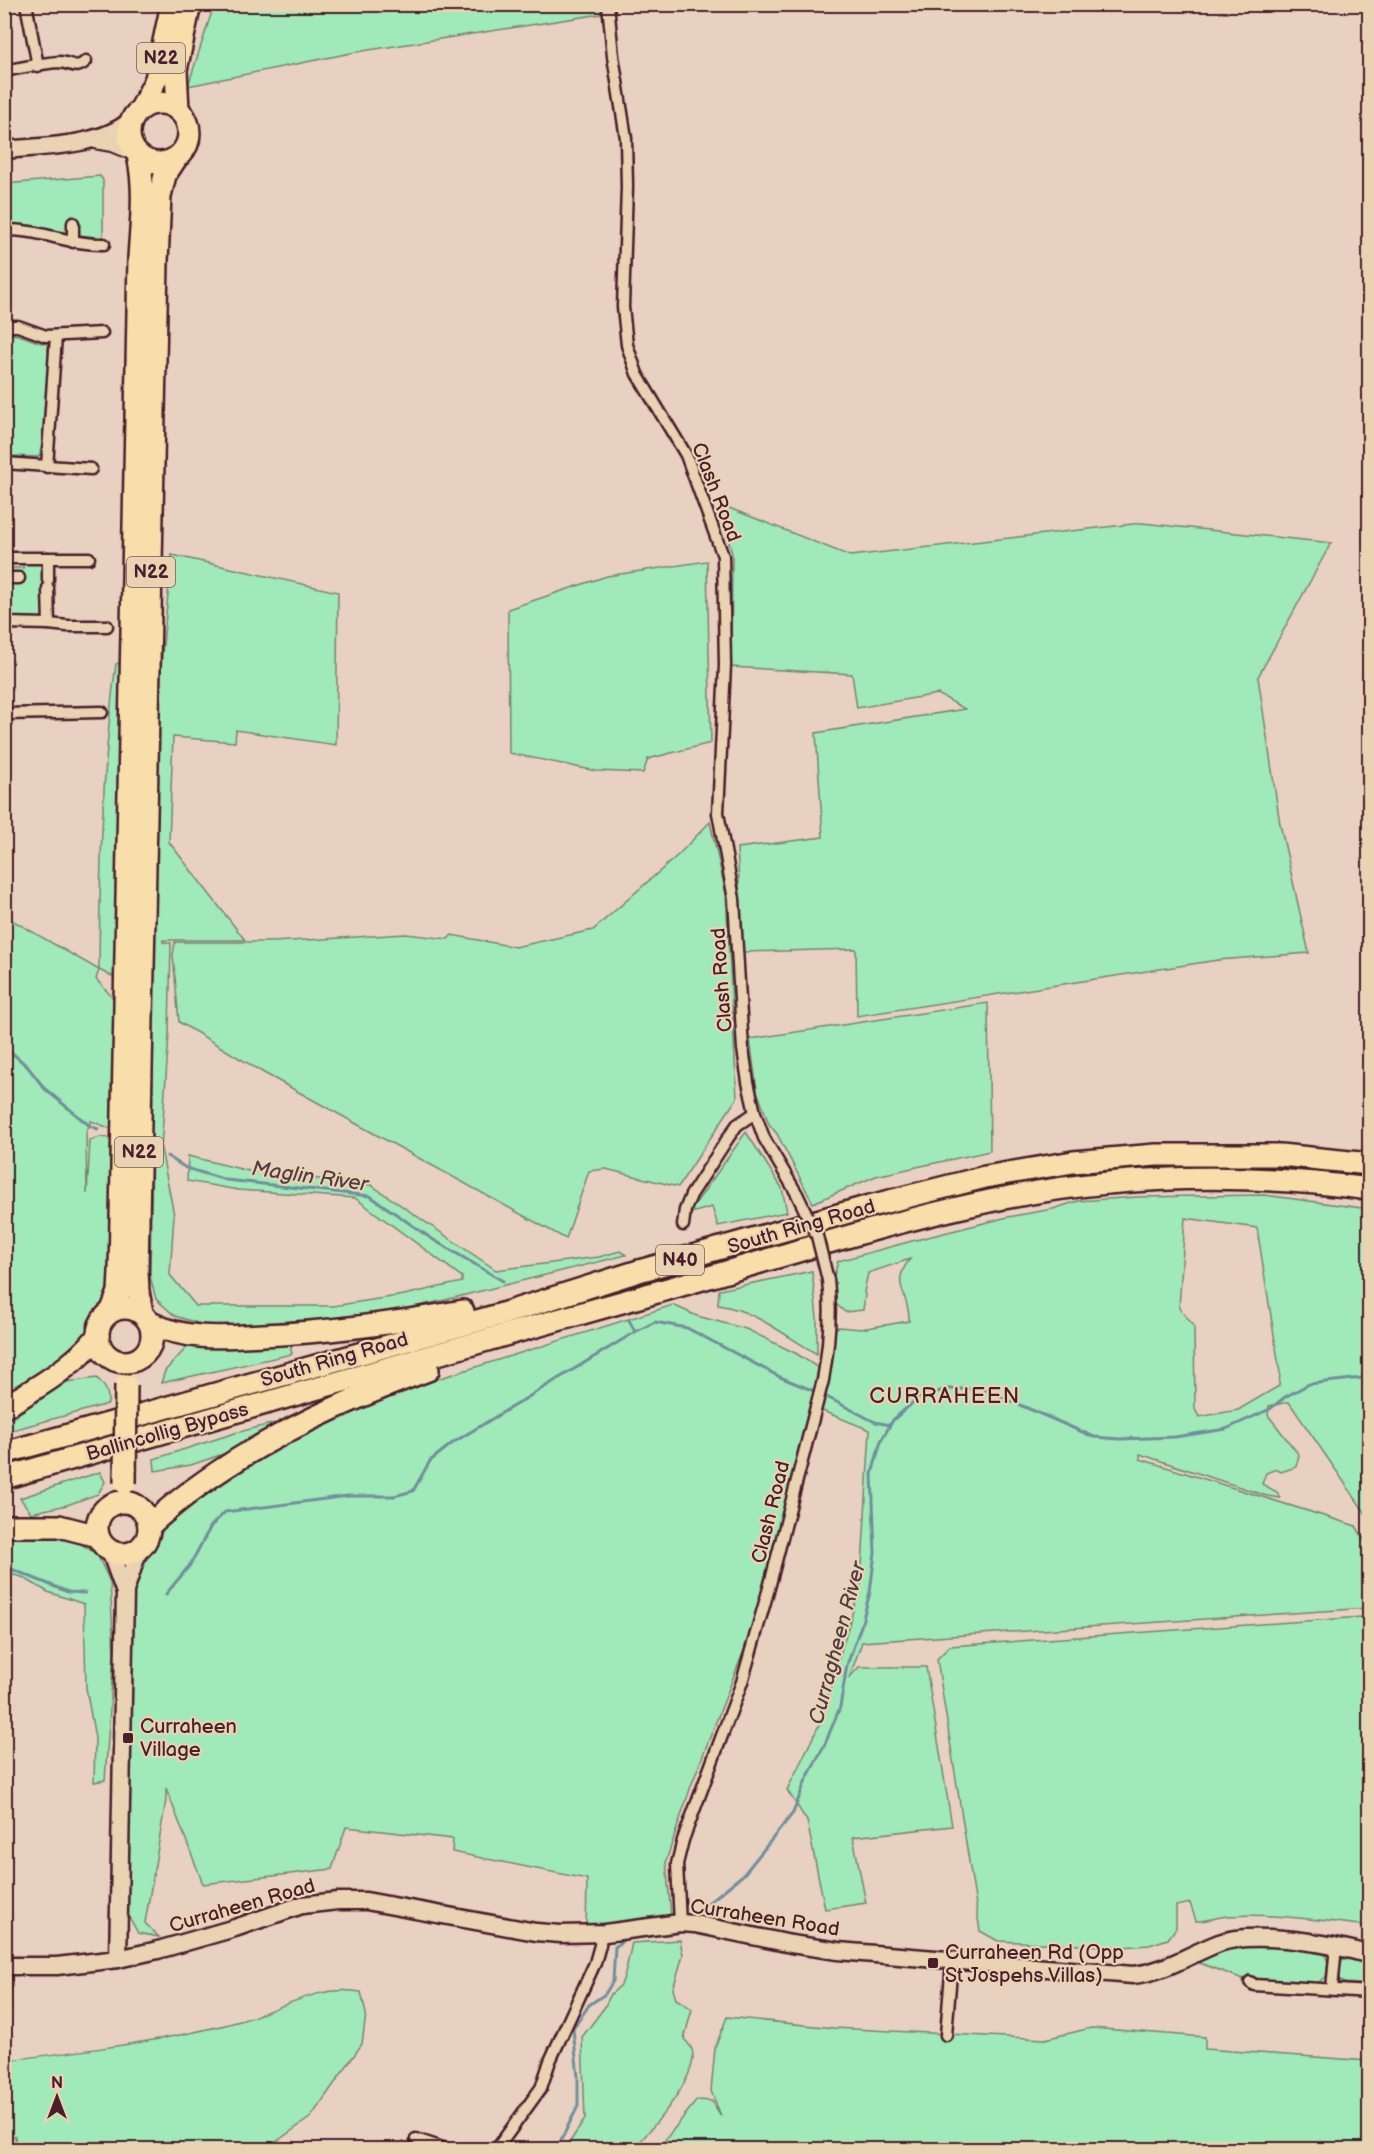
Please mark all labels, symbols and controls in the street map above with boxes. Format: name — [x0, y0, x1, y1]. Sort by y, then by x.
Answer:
road number: N22 — [137, 43, 185, 73]
street label: Clash Road — [686, 439, 746, 545]
road number: N22 — [127, 557, 175, 587]
street label: Clash Road — [706, 927, 738, 1033]
road number: N22 — [115, 1137, 163, 1167]
water label: Maglin River — [250, 1156, 371, 1197]
street label: South Ring Road — [725, 1194, 878, 1260]
road number: N40 — [656, 1245, 704, 1275]
street label: South Ring Road — [258, 1327, 411, 1393]
district label: CURRAHEEN — [869, 1383, 1021, 1410]
street label: Ballincollig Bypass — [83, 1397, 251, 1467]
street label: Clash Road — [747, 1459, 795, 1566]
water label: Curragheen River — [804, 1558, 872, 1727]
place label: Curraheen Village — [140, 1715, 237, 1762]
marker: Curraheen Village — [121, 1731, 135, 1745]
street label: Curraheen Road — [167, 1874, 318, 1938]
street label: Curraheen Road — [689, 1894, 841, 1942]
place label: Curraheen Rd (Opp St Jospehs Villas) — [945, 1941, 1124, 1988]
marker: Curraheen Rd (Opp St Jospehs Villas) — [926, 1956, 940, 1970]
north arrow — [27, 2067, 87, 2127]
text: N — [51, 2074, 63, 2093]

